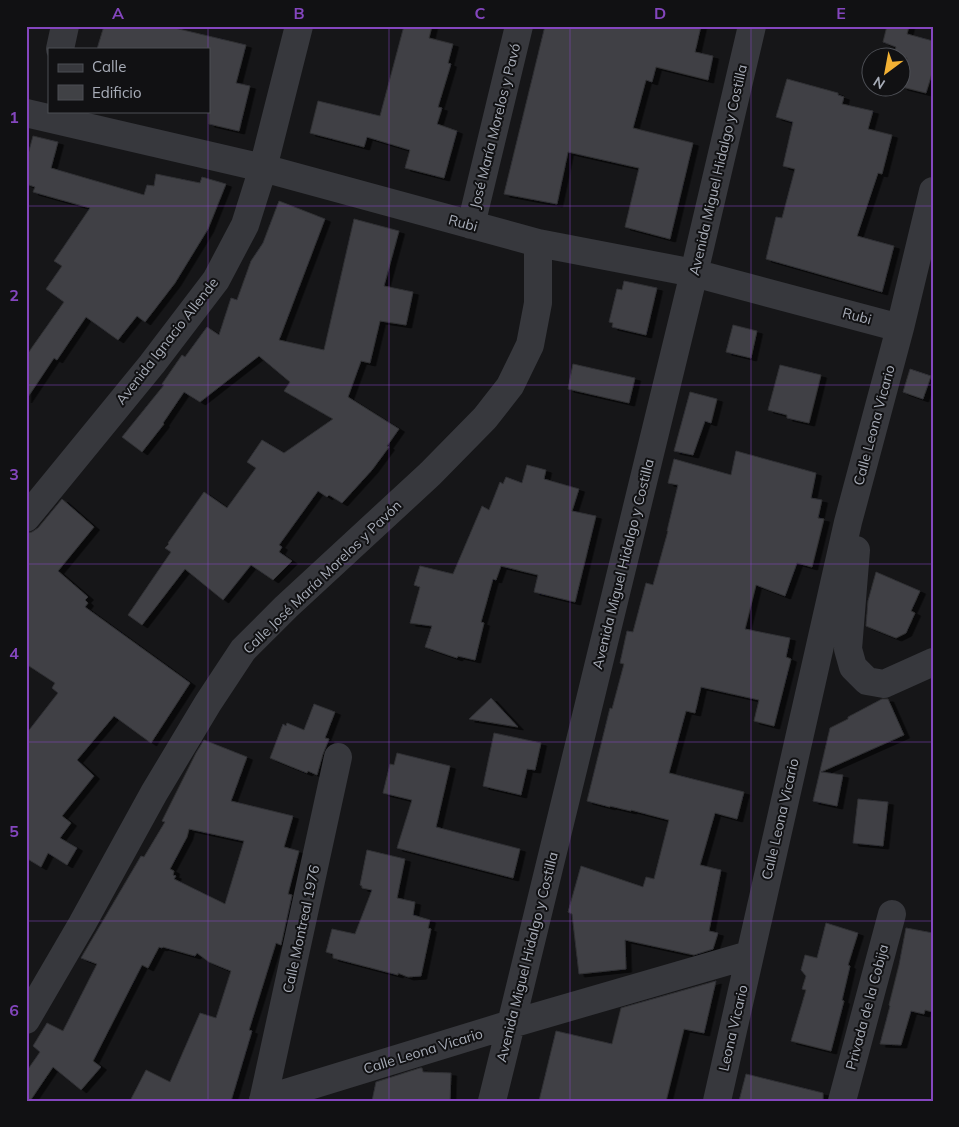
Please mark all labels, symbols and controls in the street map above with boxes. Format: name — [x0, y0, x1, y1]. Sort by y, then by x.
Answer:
text: A — [112, 3, 124, 23]
text: B — [293, 3, 305, 23]
text: C — [475, 3, 486, 23]
text: D — [654, 3, 666, 23]
text: E — [836, 3, 846, 23]
street label: José María Morelos y Pavó — [466, 41, 524, 211]
legend — [48, 48, 210, 112]
north arrow — [862, 48, 912, 98]
text: Calle — [92, 57, 126, 76]
street label: Avenida Miguel Hidalgo y Costilla — [685, 63, 751, 277]
text: N — [870, 73, 888, 93]
text: Edificio — [92, 83, 142, 102]
text: 1 — [9, 107, 19, 127]
street label: Rubi — [446, 210, 480, 236]
street label: Avenida Ignacio Allende — [112, 274, 222, 408]
text: 2 — [9, 285, 19, 305]
street label: Rubi — [840, 303, 874, 329]
street label: Calle Leona Vicario — [849, 363, 899, 487]
street label: Avenida Miguel Hidalgo y Costilla — [588, 457, 658, 671]
text: 3 — [9, 464, 19, 484]
street label: Calle José María Morelos y Pavón — [239, 496, 405, 658]
text: 4 — [9, 643, 19, 663]
street label: Calle Leona Vicario — [757, 757, 803, 881]
text: 5 — [9, 821, 19, 841]
street label: Avenida Miguel Hidalgo y Costilla — [492, 850, 562, 1064]
street label: Calle Montreal 1976 — [279, 863, 323, 995]
street label: Privada de la Cobija — [842, 942, 892, 1072]
street label: Leona Vicario — [714, 983, 752, 1073]
text: 6 — [9, 1000, 19, 1020]
street label: Calle Leona Vicario — [361, 1024, 485, 1078]

